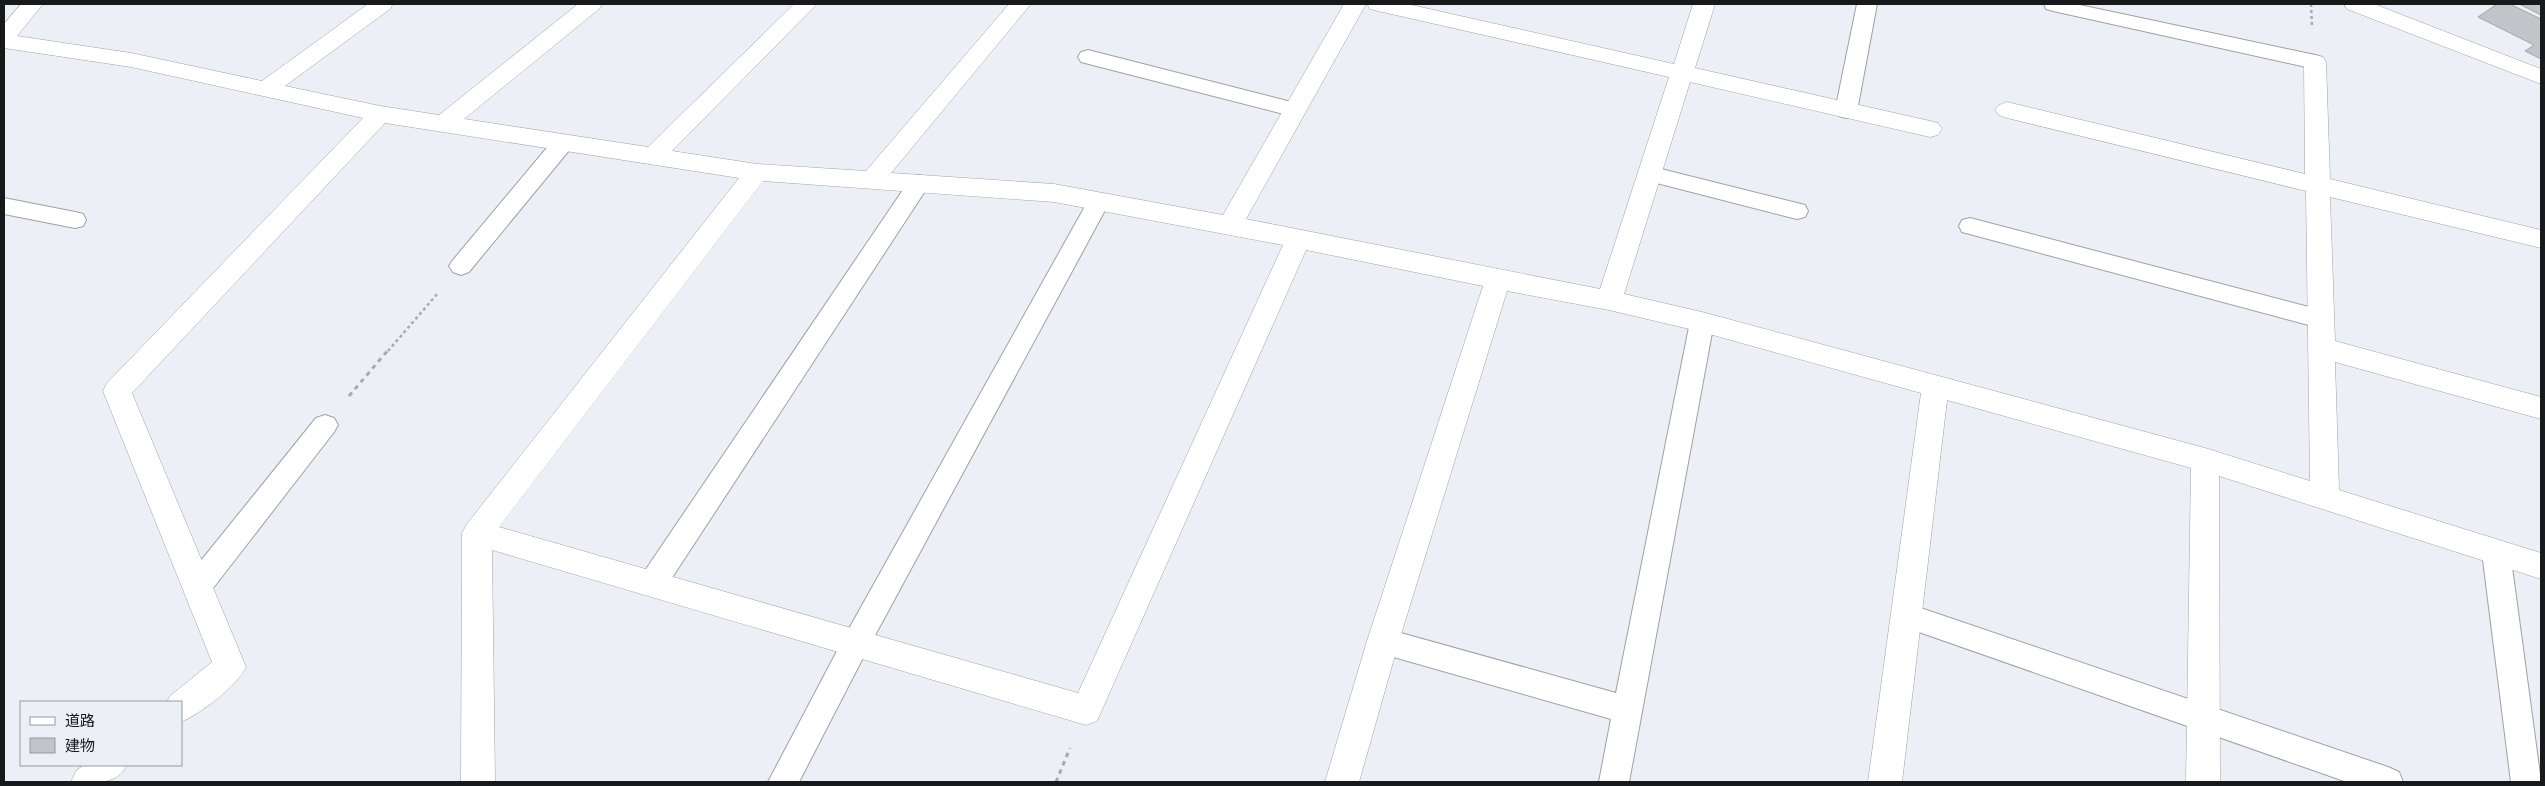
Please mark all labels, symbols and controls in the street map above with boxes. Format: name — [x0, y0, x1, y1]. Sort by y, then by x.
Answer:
legend — [20, 701, 182, 766]
text: 道路 — [65, 711, 95, 730]
text: 建物 — [65, 736, 95, 755]

